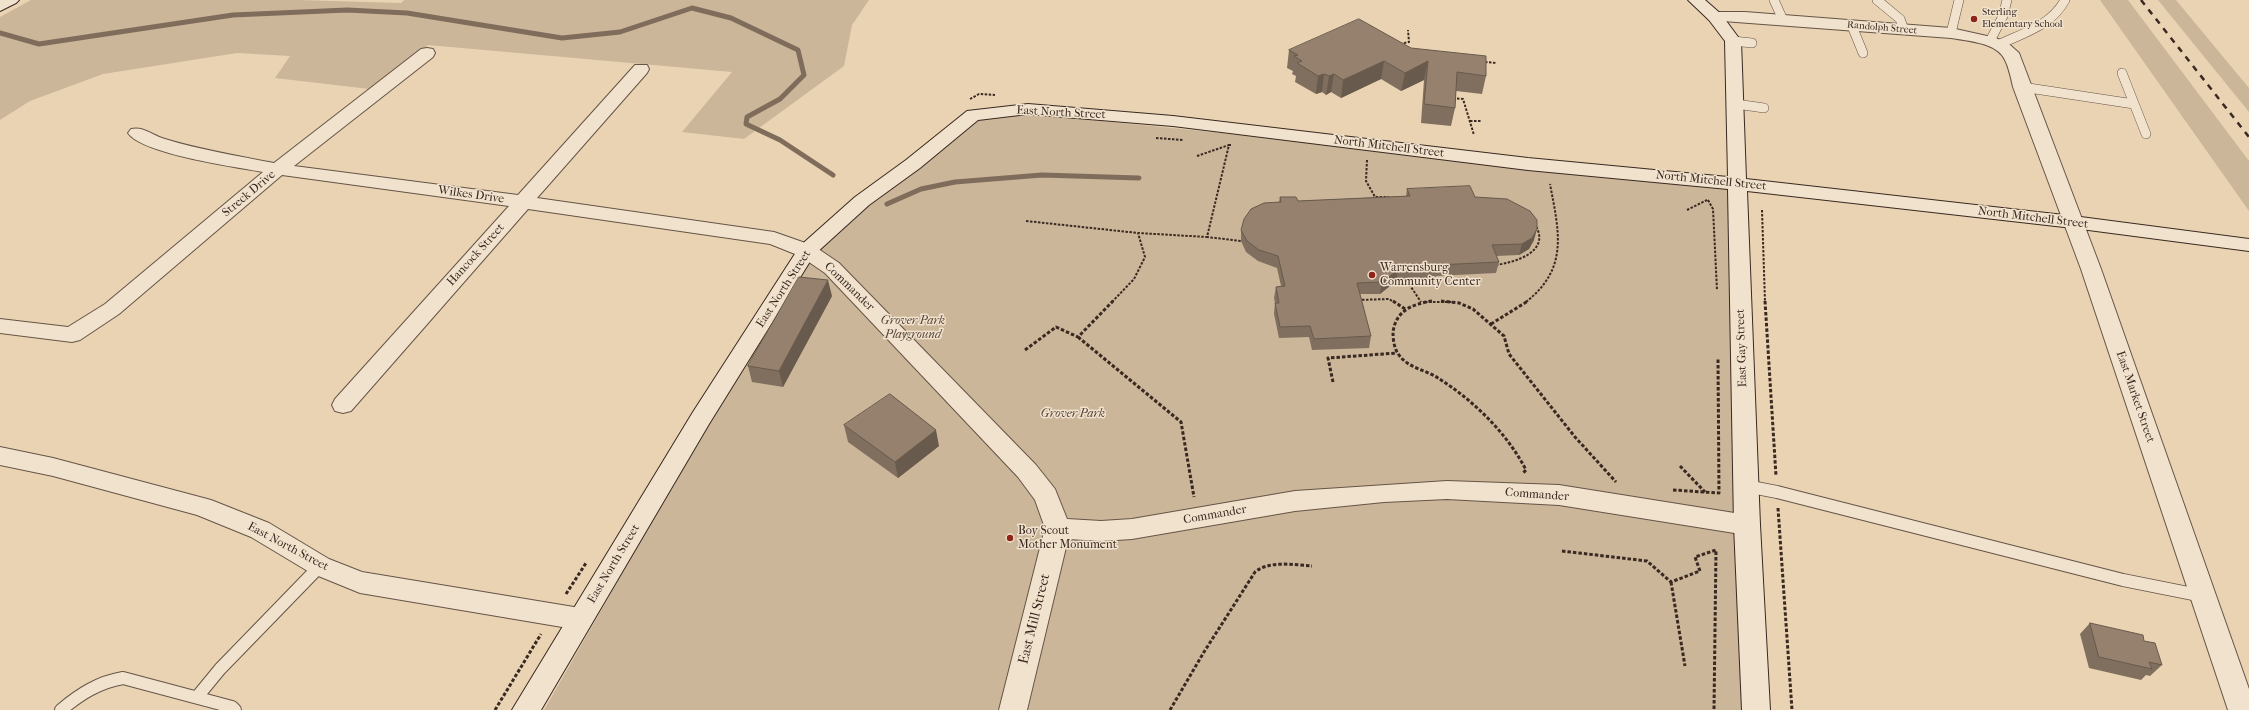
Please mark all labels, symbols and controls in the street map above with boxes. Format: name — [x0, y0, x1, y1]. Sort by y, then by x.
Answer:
place label: Sterling Elementary School — [1982, 7, 2063, 30]
marker: Sterling Elementary School — [1969, 14, 1979, 24]
street label: Randolph Street — [1846, 19, 1918, 37]
street label: East North Street — [1016, 103, 1106, 123]
street label: North Mitchell Street — [1333, 133, 1445, 161]
street label: Streck Drive — [220, 168, 278, 220]
street label: North Mitchell Street — [1655, 168, 1767, 194]
street label: Wilkes Drive — [437, 183, 505, 207]
street label: North Mitchell Street — [1977, 204, 2089, 232]
street label: Hancock Street — [444, 221, 508, 289]
street label: East North Street — [754, 248, 814, 330]
street label: Commander — [821, 260, 877, 314]
place label: Warrensburg Community Center — [1380, 261, 1481, 289]
marker: Warrensburg Community Center — [1367, 270, 1377, 280]
street label: East Gay Street — [1733, 308, 1751, 388]
park label: Grover Park Playground — [881, 314, 945, 342]
street label: East Market Street — [2113, 349, 2157, 445]
park label: Grover Park — [1041, 407, 1105, 421]
street label: Commander — [1505, 486, 1569, 504]
street label: Commander — [1182, 502, 1248, 528]
street label: East North Street — [245, 520, 331, 574]
street label: East North Street — [585, 522, 643, 606]
place label: Boy Scout Mother Monument — [1018, 524, 1117, 552]
marker: Boy Scout Mother Monument — [1005, 533, 1015, 543]
street label: East Mill Street — [1016, 572, 1054, 666]

